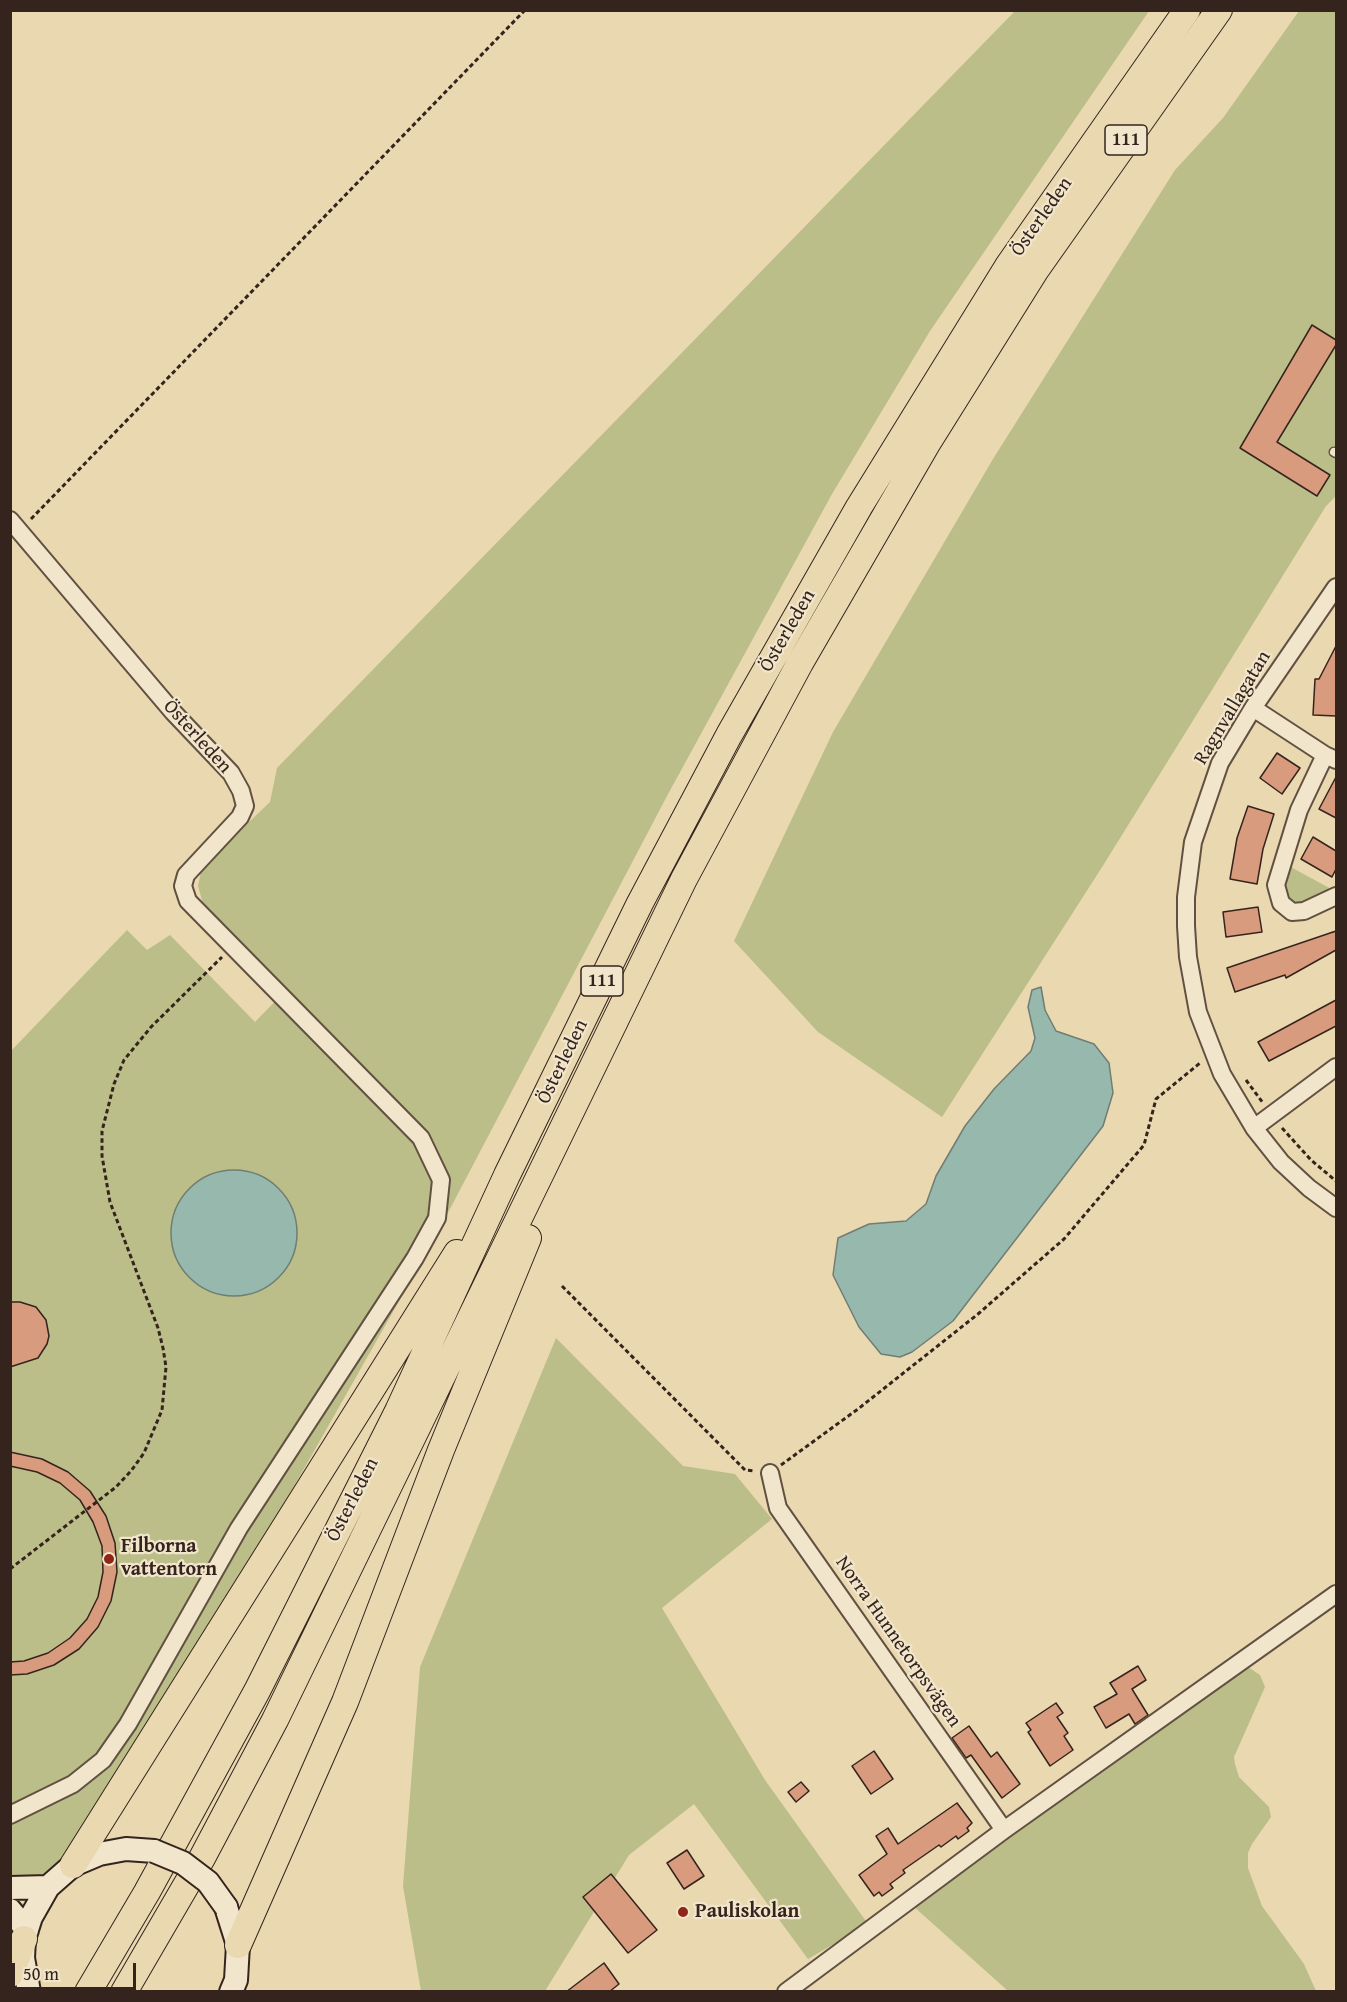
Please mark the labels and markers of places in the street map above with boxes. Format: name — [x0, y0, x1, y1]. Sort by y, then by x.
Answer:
place label: Filborna vattentorn — [121, 1535, 217, 1582]
marker: Filborna vattentorn — [102, 1552, 116, 1566]
place label: Pauliskolan — [695, 1900, 799, 1924]
marker: Pauliskolan — [676, 1905, 690, 1919]

